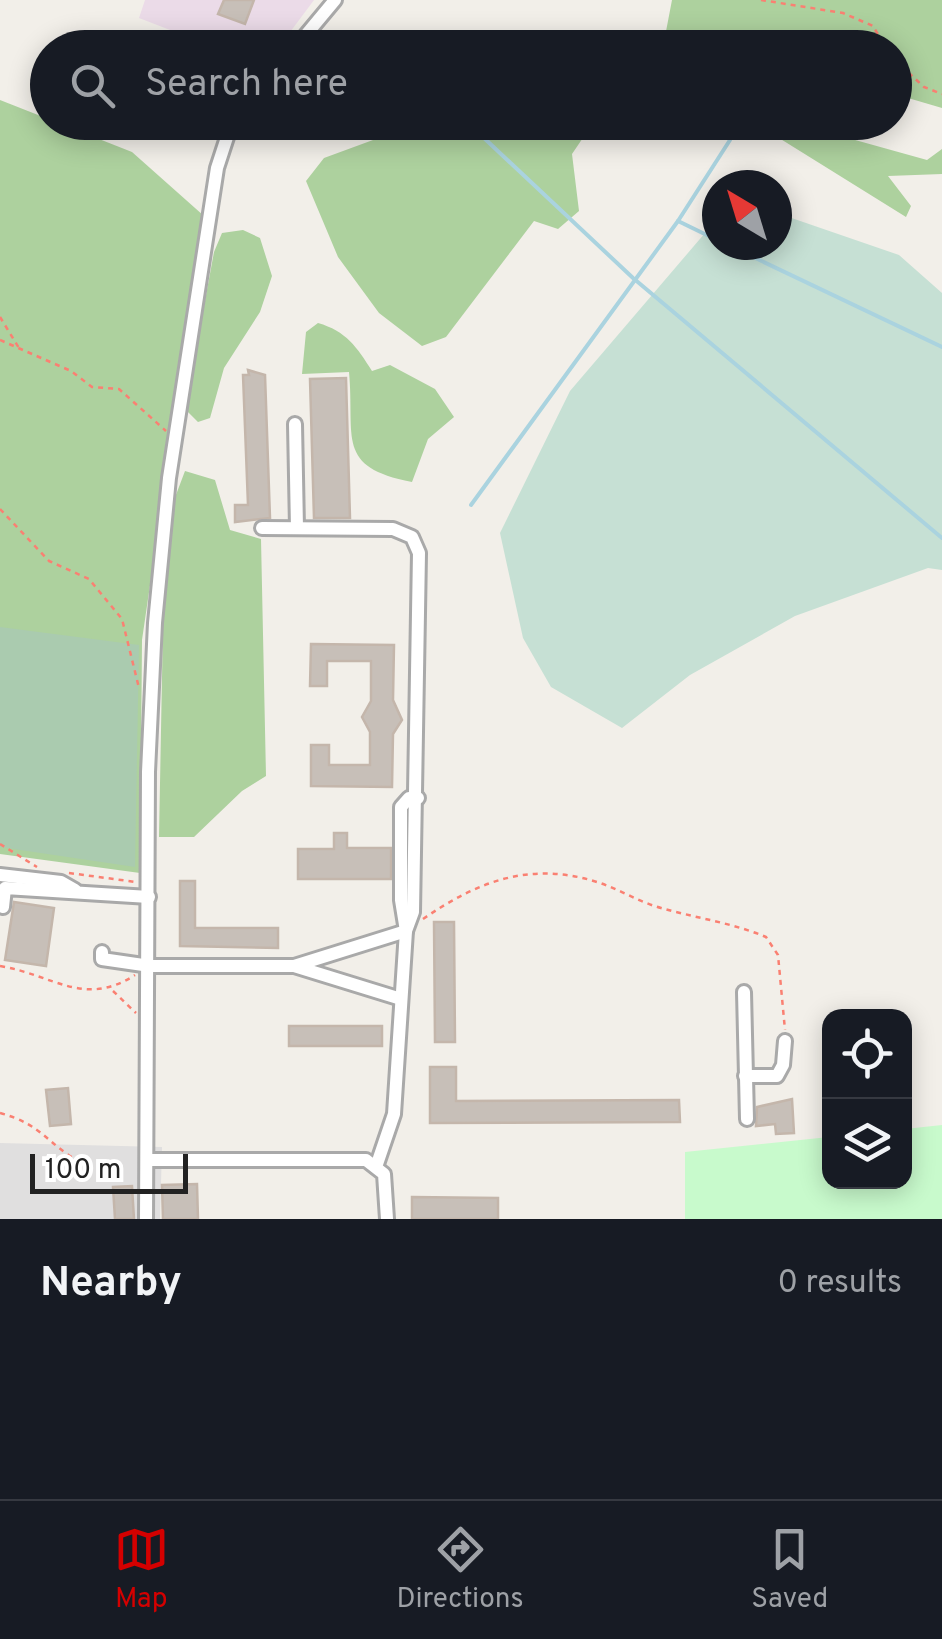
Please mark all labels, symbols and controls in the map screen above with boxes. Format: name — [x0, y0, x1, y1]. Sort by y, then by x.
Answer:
search box — [30, 30, 912, 140]
icon: search — [65, 58, 120, 113]
text: Search here — [145, 61, 348, 110]
north arrow — [702, 170, 792, 260]
map controls — [822, 1009, 912, 1189]
button: locate — [822, 1009, 912, 1099]
button: layers — [822, 1099, 912, 1189]
scale bar — [30, 1149, 188, 1194]
text: 100 m — [45, 1153, 121, 1189]
text: Nearby — [40, 1258, 182, 1311]
text: 0 results — [777, 1264, 902, 1304]
tab: Map — [114, 1522, 169, 1618]
tab: Directions — [396, 1522, 524, 1618]
tab: Saved — [751, 1522, 828, 1618]

